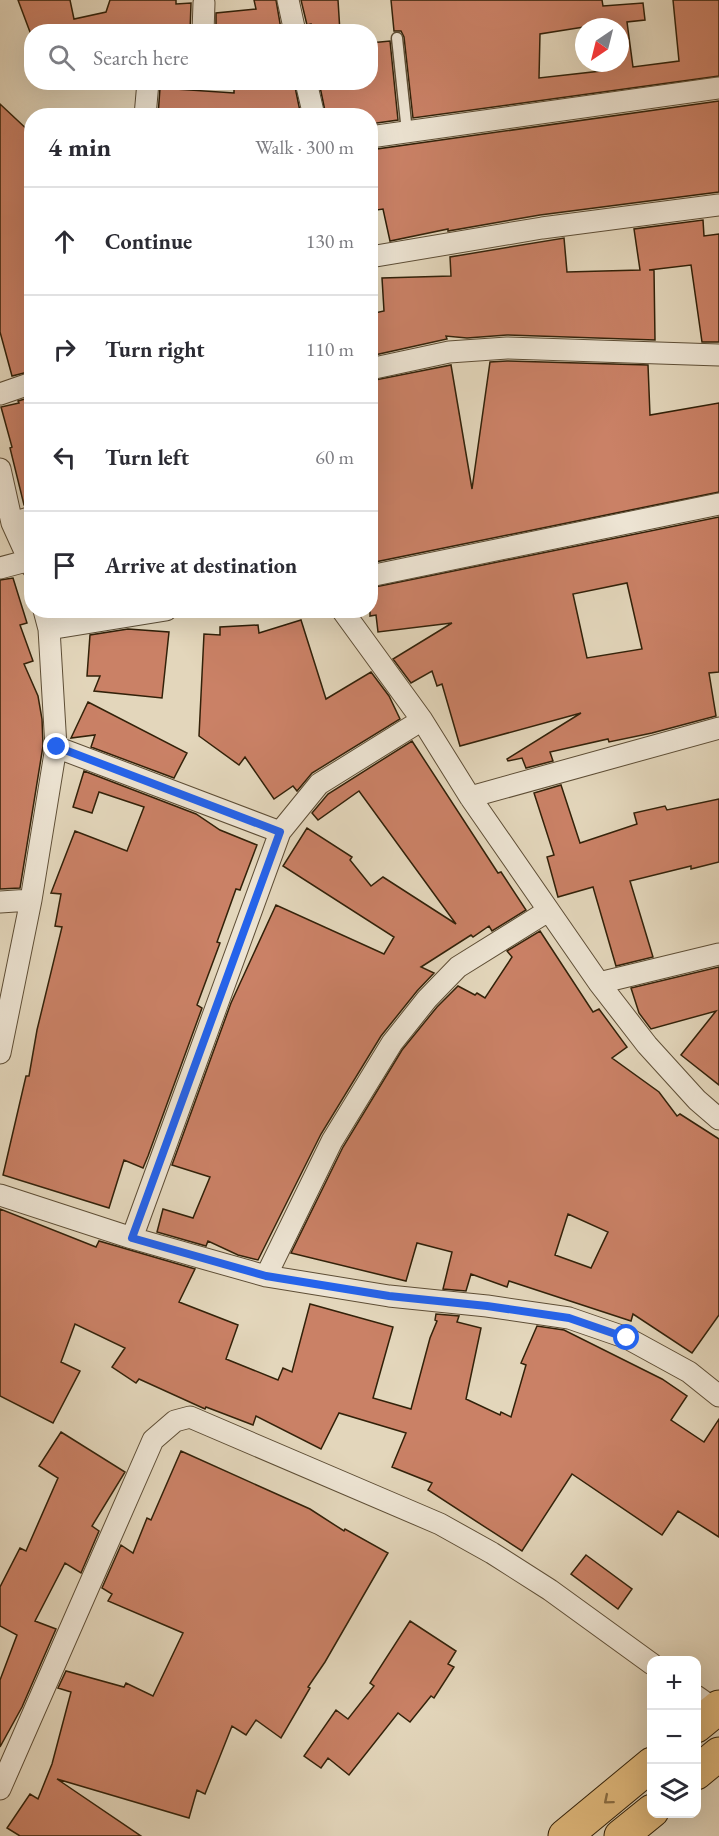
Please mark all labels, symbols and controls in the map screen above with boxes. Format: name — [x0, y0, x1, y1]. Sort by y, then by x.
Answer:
north arrow — [575, 18, 629, 72]
search box — [24, 24, 378, 90]
icon: search — [45, 41, 78, 74]
text: Search here — [93, 43, 188, 72]
text: 4 min — [48, 130, 111, 164]
text: Walk · 300 m — [255, 134, 354, 160]
icon: ahead — [48, 225, 81, 258]
text: Continue — [105, 227, 192, 256]
text: 130 m — [306, 228, 354, 254]
icon: right — [48, 333, 81, 366]
text: Turn right — [105, 335, 204, 364]
text: 110 m — [306, 336, 354, 362]
icon: left — [48, 441, 81, 474]
text: Turn left — [105, 443, 189, 472]
text: 60 m — [315, 444, 354, 470]
icon: arrive — [48, 549, 81, 582]
text: Arrive at destination — [105, 551, 297, 580]
route end — [43, 733, 69, 759]
route start — [613, 1324, 639, 1350]
map controls — [647, 1656, 701, 1818]
button: + — [647, 1656, 701, 1710]
button: − — [647, 1710, 701, 1764]
button: layers — [647, 1764, 701, 1818]
one-way arrow — [604, 1793, 615, 1804]

